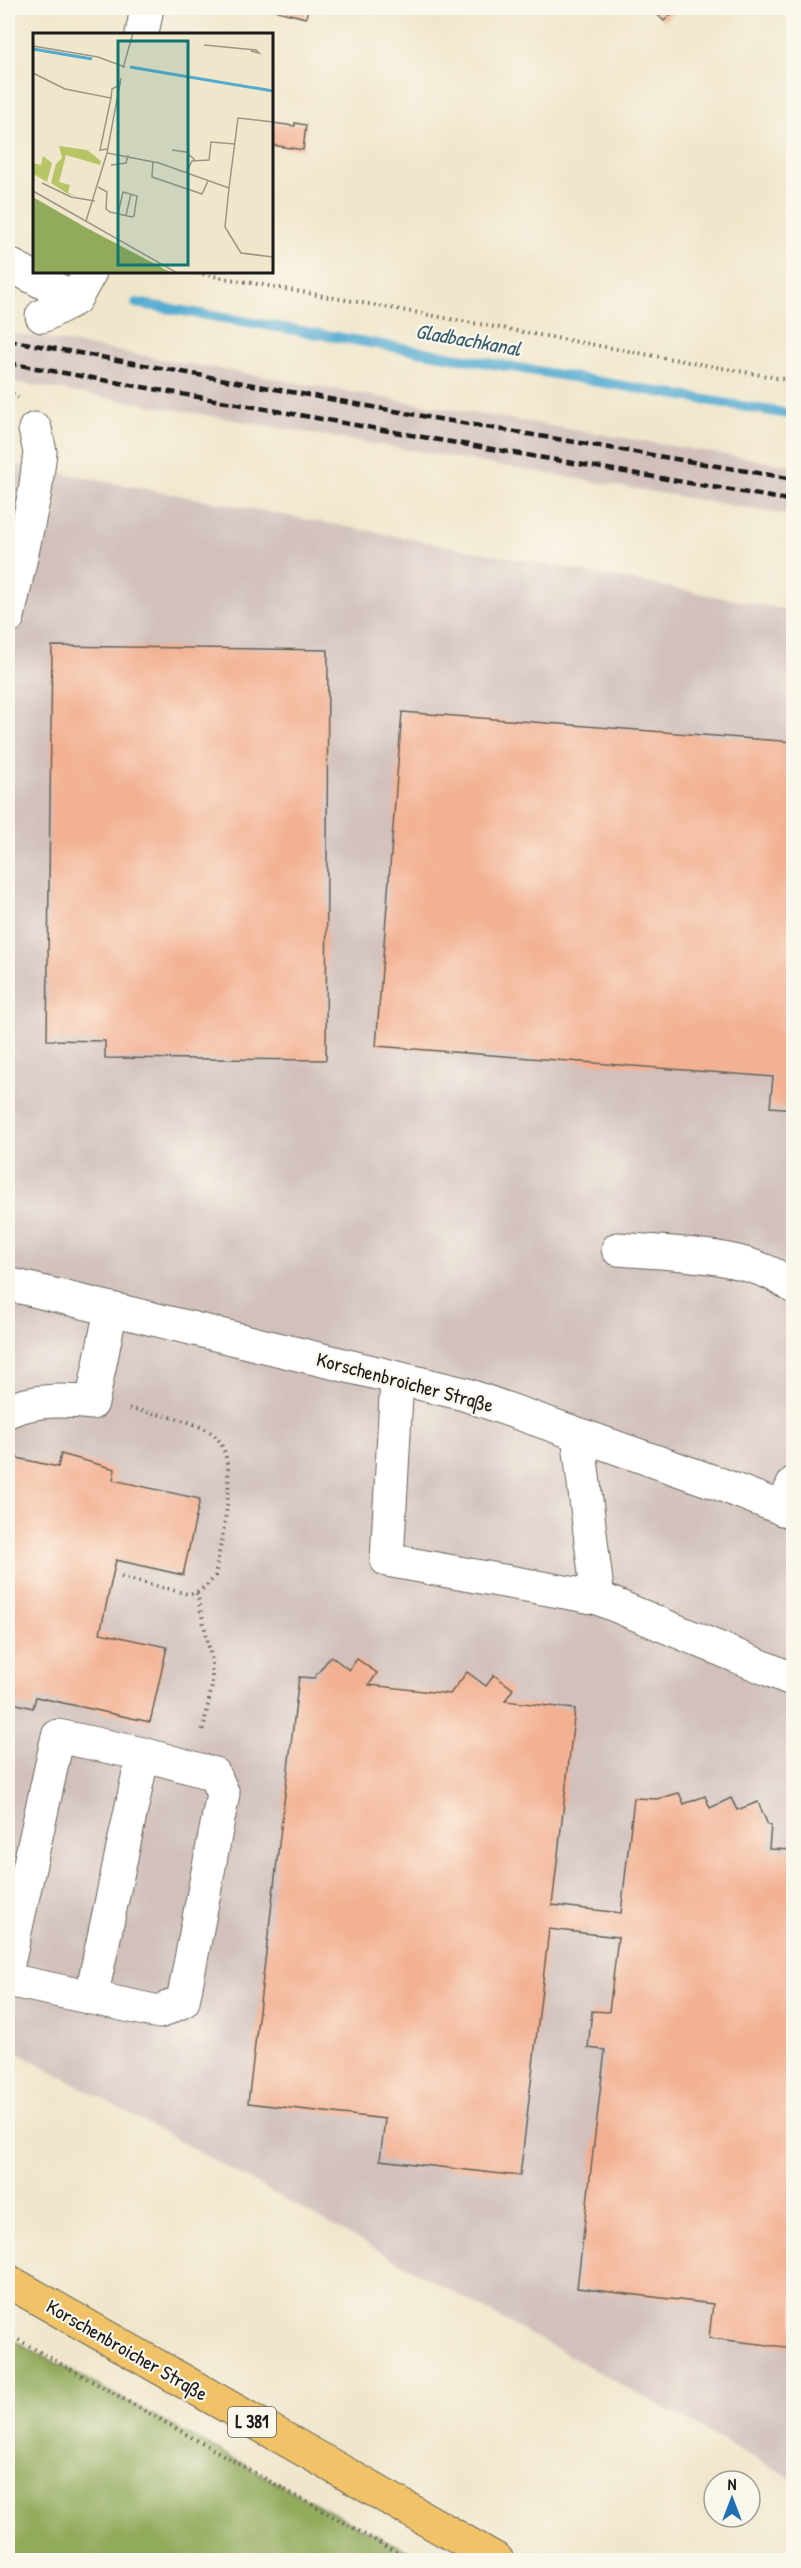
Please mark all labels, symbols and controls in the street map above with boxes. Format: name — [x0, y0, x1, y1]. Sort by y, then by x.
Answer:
inset map — [33, 33, 273, 273]
water label: Gladbachkanal — [413, 316, 524, 363]
street label: Korschenbroicher Straße — [314, 1345, 497, 1418]
street label: Korschenbroicher Straße — [42, 2292, 213, 2407]
road number: L 381 — [228, 2407, 276, 2437]
north arrow — [702, 2469, 762, 2529]
text: N — [728, 2473, 737, 2495]

